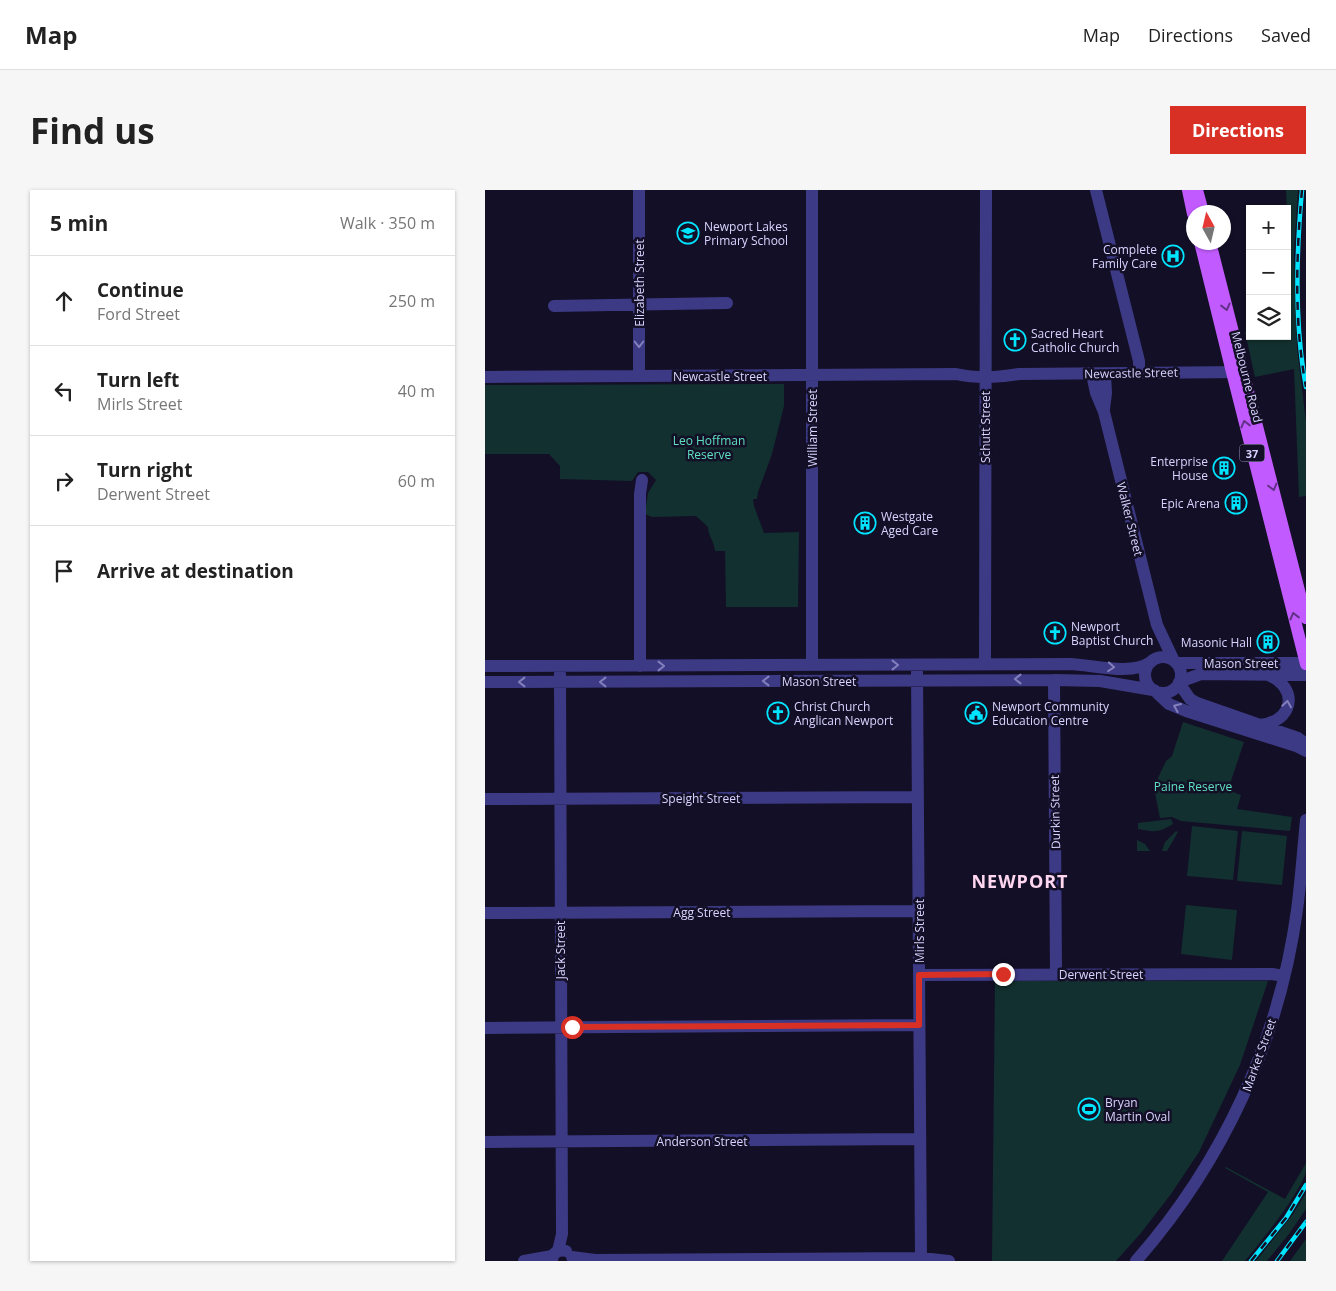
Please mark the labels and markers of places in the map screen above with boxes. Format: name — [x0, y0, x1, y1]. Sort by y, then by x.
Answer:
place label: Newport Lakes Primary School — [704, 218, 788, 249]
school or university icon: Newport Lakes Primary School — [676, 221, 700, 245]
place label: Complete Family Care — [1092, 241, 1157, 272]
hospital icon: Complete Family Care — [1161, 244, 1185, 268]
place label: Sacred Heart Catholic Church — [1031, 325, 1119, 356]
church icon: Sacred Heart Catholic Church — [1003, 328, 1027, 352]
place label: Enterprise House — [1150, 453, 1208, 484]
building icon: Enterprise House — [1212, 456, 1236, 480]
building icon: Epic Arena — [1224, 491, 1248, 515]
place label: Epic Arena — [1161, 495, 1220, 512]
place label: Westgate Aged Care — [881, 508, 938, 539]
building icon: Westgate Aged Care — [853, 511, 877, 535]
place label: Newport Baptist Church — [1071, 618, 1153, 649]
church icon: Newport Baptist Church — [1043, 621, 1067, 645]
building icon: Masonic Hall — [1256, 630, 1280, 654]
place label: Masonic Hall — [1181, 634, 1252, 651]
place label: Christ Church Anglican Newport — [794, 698, 893, 729]
place label: Newport Community Education Centre — [992, 698, 1110, 729]
church icon: Christ Church Anglican Newport — [766, 701, 790, 725]
public building icon: Newport Community Education Centre — [964, 701, 988, 725]
place label: Bryan Martin Oval — [1105, 1094, 1170, 1125]
sports icon: Bryan Martin Oval — [1077, 1097, 1101, 1121]

